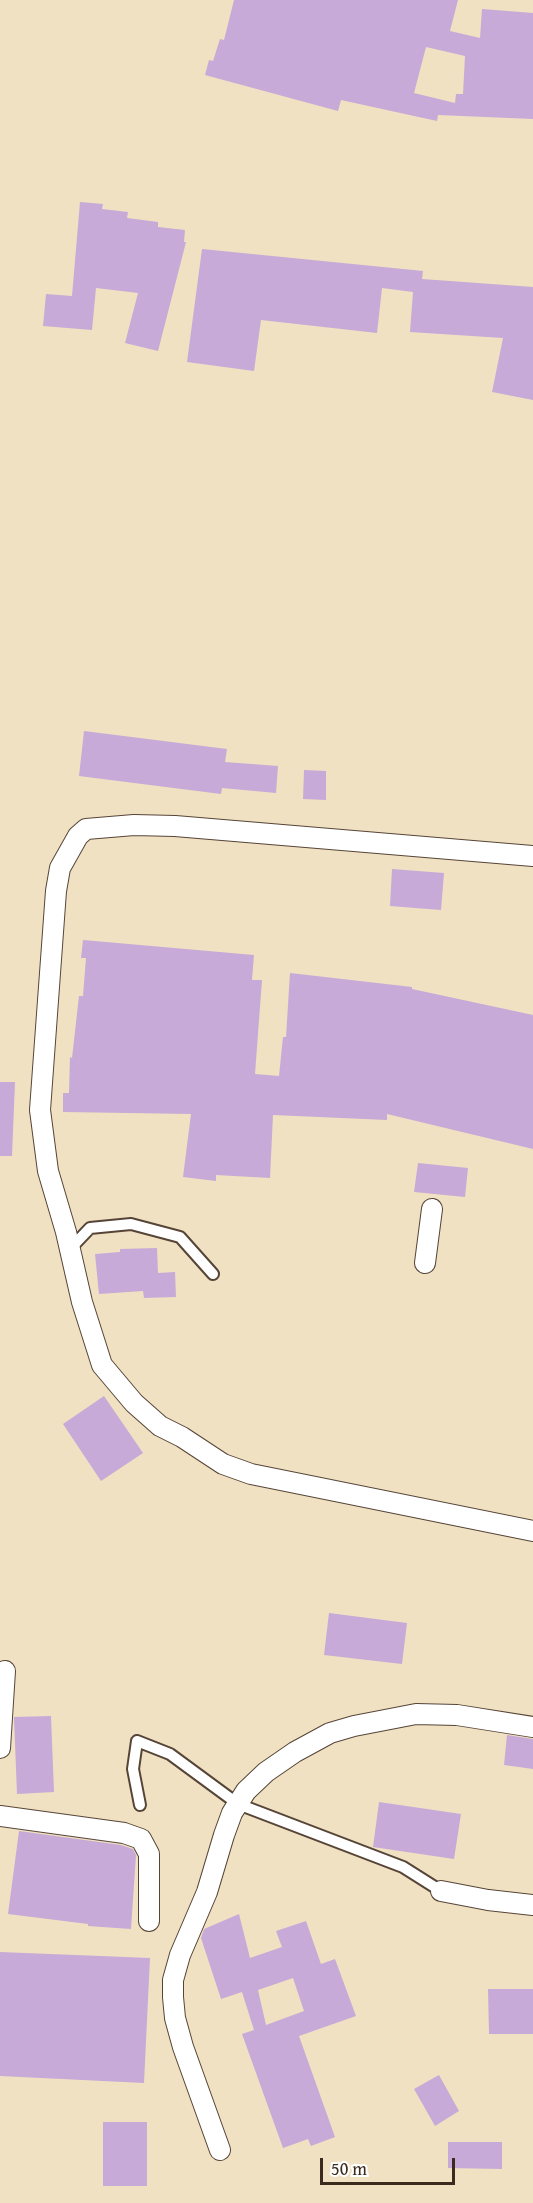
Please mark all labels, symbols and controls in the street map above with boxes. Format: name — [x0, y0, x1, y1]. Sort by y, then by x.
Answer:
scale bar — [323, 2146, 458, 2184]
text: 50 m — [331, 2155, 367, 2182]

